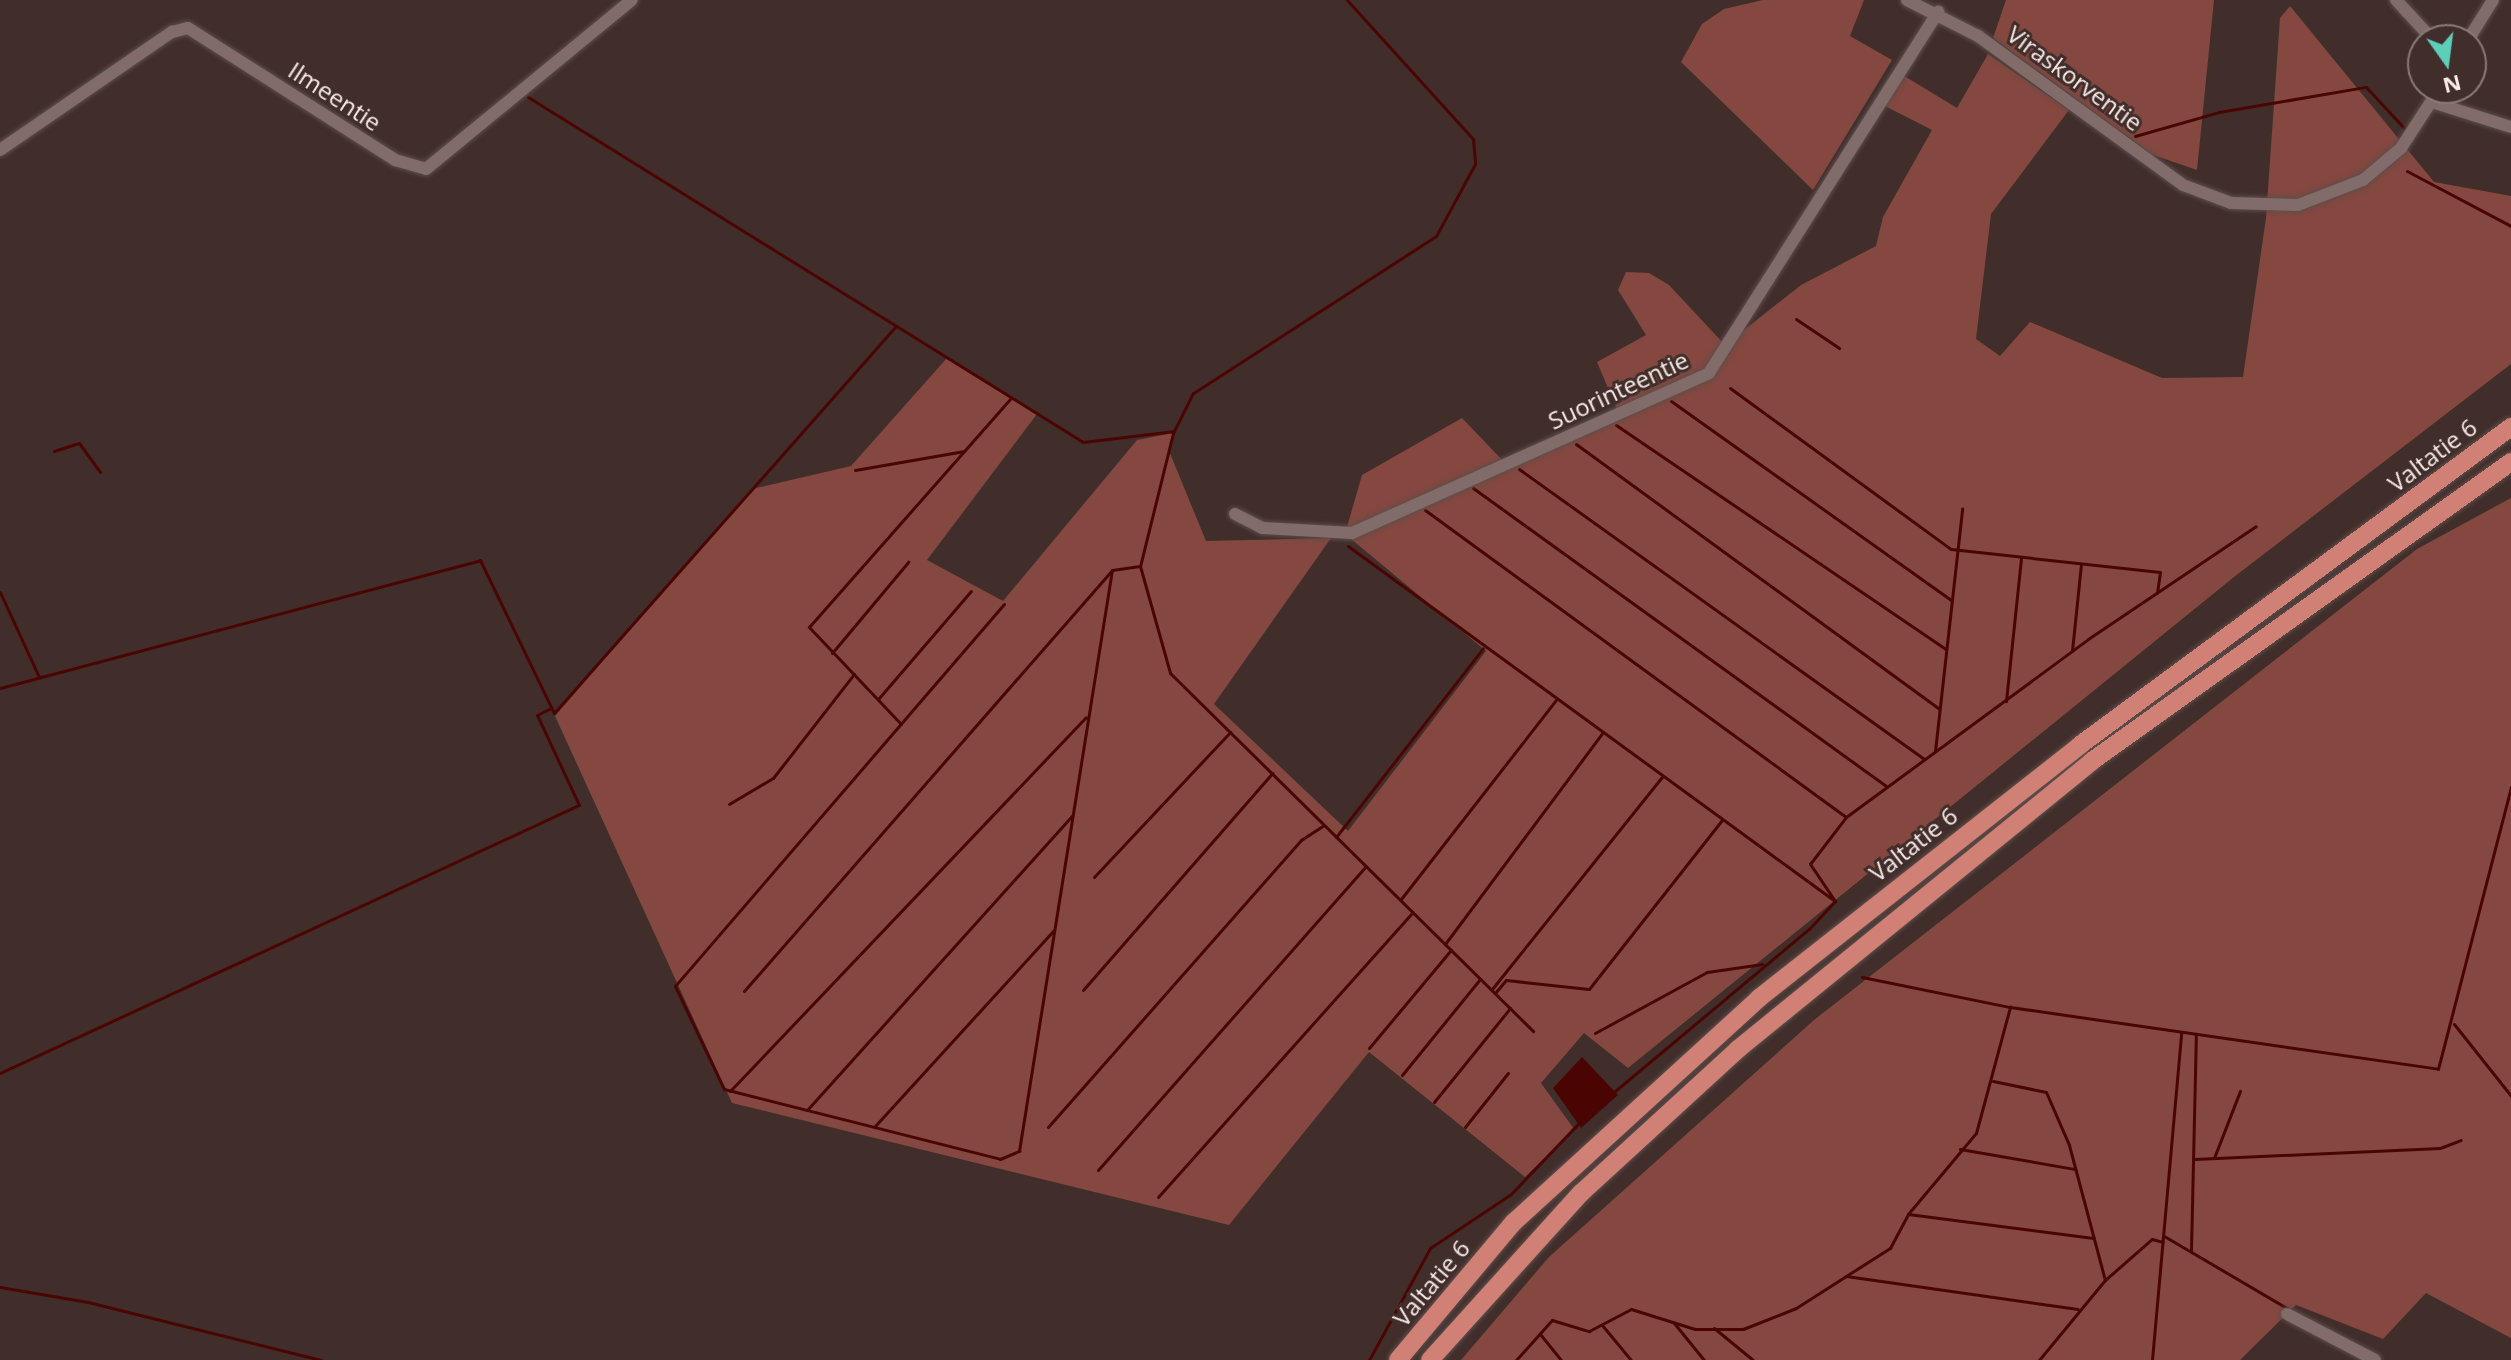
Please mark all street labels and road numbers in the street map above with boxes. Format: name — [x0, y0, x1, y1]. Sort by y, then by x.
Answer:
street label: Viraskorventie — [2002, 19, 2148, 137]
street label: Ilmeentie — [283, 55, 387, 137]
street label: Suorinteentie — [1543, 345, 1693, 435]
street label: Valtatie 6 — [2382, 412, 2482, 498]
street label: Valtatie 6 — [1863, 801, 1963, 887]
street label: Valtatie 6 — [1387, 1234, 1475, 1332]

